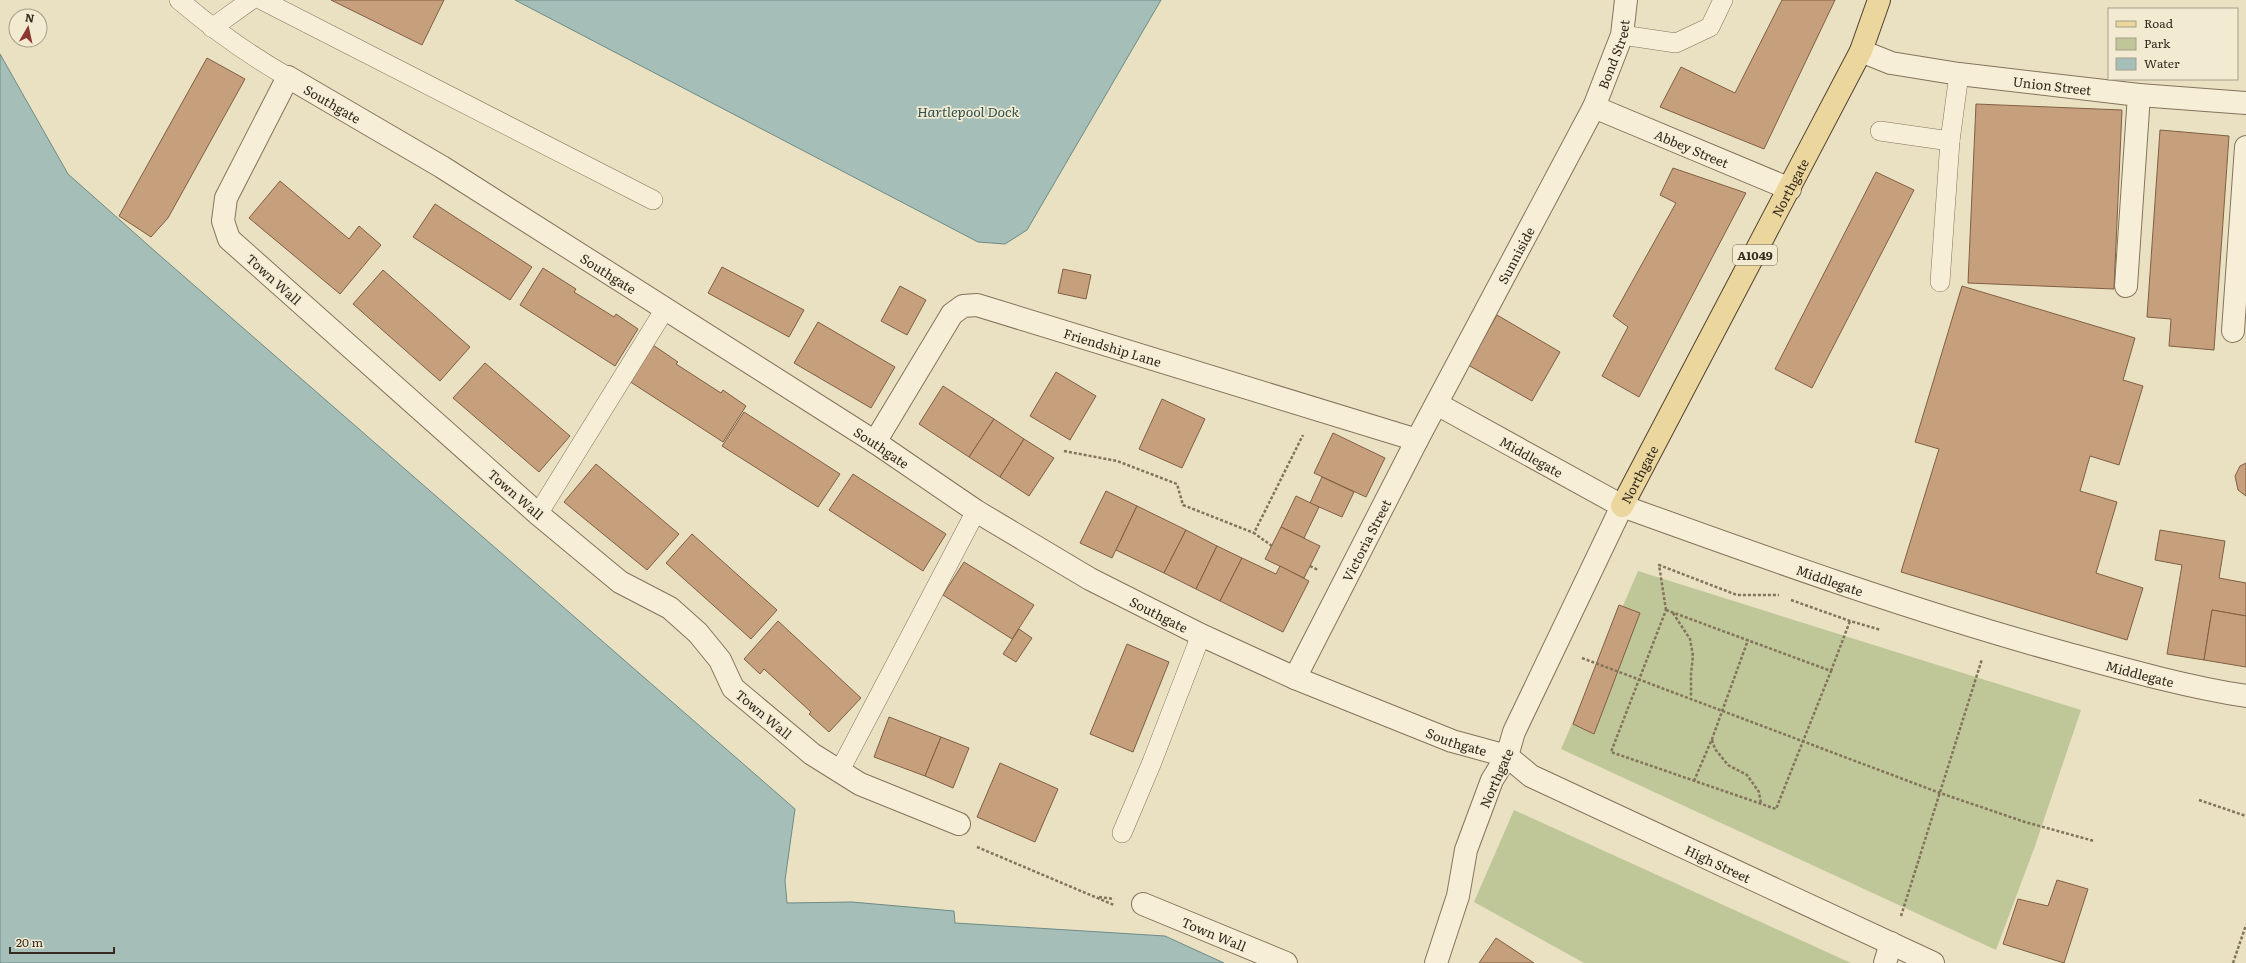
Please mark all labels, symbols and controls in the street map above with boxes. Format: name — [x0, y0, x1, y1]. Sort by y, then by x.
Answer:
north arrow — [8, 8, 48, 48]
legend — [2108, 8, 2238, 80]
text: N — [24, 9, 36, 26]
text: Road — [2144, 14, 2174, 32]
street label: Bond Street — [1592, 18, 1633, 92]
text: Park — [2144, 34, 2171, 52]
text: Water — [2144, 54, 2180, 72]
street label: Union Street — [2012, 71, 2093, 99]
street label: Southgate — [301, 79, 365, 127]
water label: Hartlepool Dock — [917, 101, 1019, 121]
street label: Abbey Street — [1652, 124, 1732, 172]
street label: Northgate — [1766, 155, 1813, 220]
street label: Sunniside — [1492, 223, 1538, 287]
road number: A1049 — [1733, 245, 1777, 265]
street label: Southgate — [577, 248, 640, 298]
street label: Town Wall — [242, 249, 306, 309]
street label: Friendship Lane — [1062, 323, 1164, 371]
street label: Southgate — [851, 422, 913, 472]
street label: Middlegate — [1496, 431, 1567, 481]
street label: Northgate — [1616, 441, 1662, 507]
street label: Town Wall — [484, 464, 548, 524]
street label: Victoria Street — [1337, 495, 1395, 585]
street label: Middlegate — [1794, 559, 1866, 600]
street label: Southgate — [1127, 591, 1192, 637]
street label: Middlegate — [2104, 655, 2176, 691]
street label: Town Wall — [732, 685, 797, 744]
street label: Southgate — [1424, 722, 1489, 760]
street label: Northgate — [1474, 745, 1518, 811]
street label: High Street — [1682, 839, 1755, 887]
street label: Town Wall — [1179, 912, 1250, 955]
scale bar — [10, 929, 114, 955]
text: 20 m — [16, 933, 43, 951]

